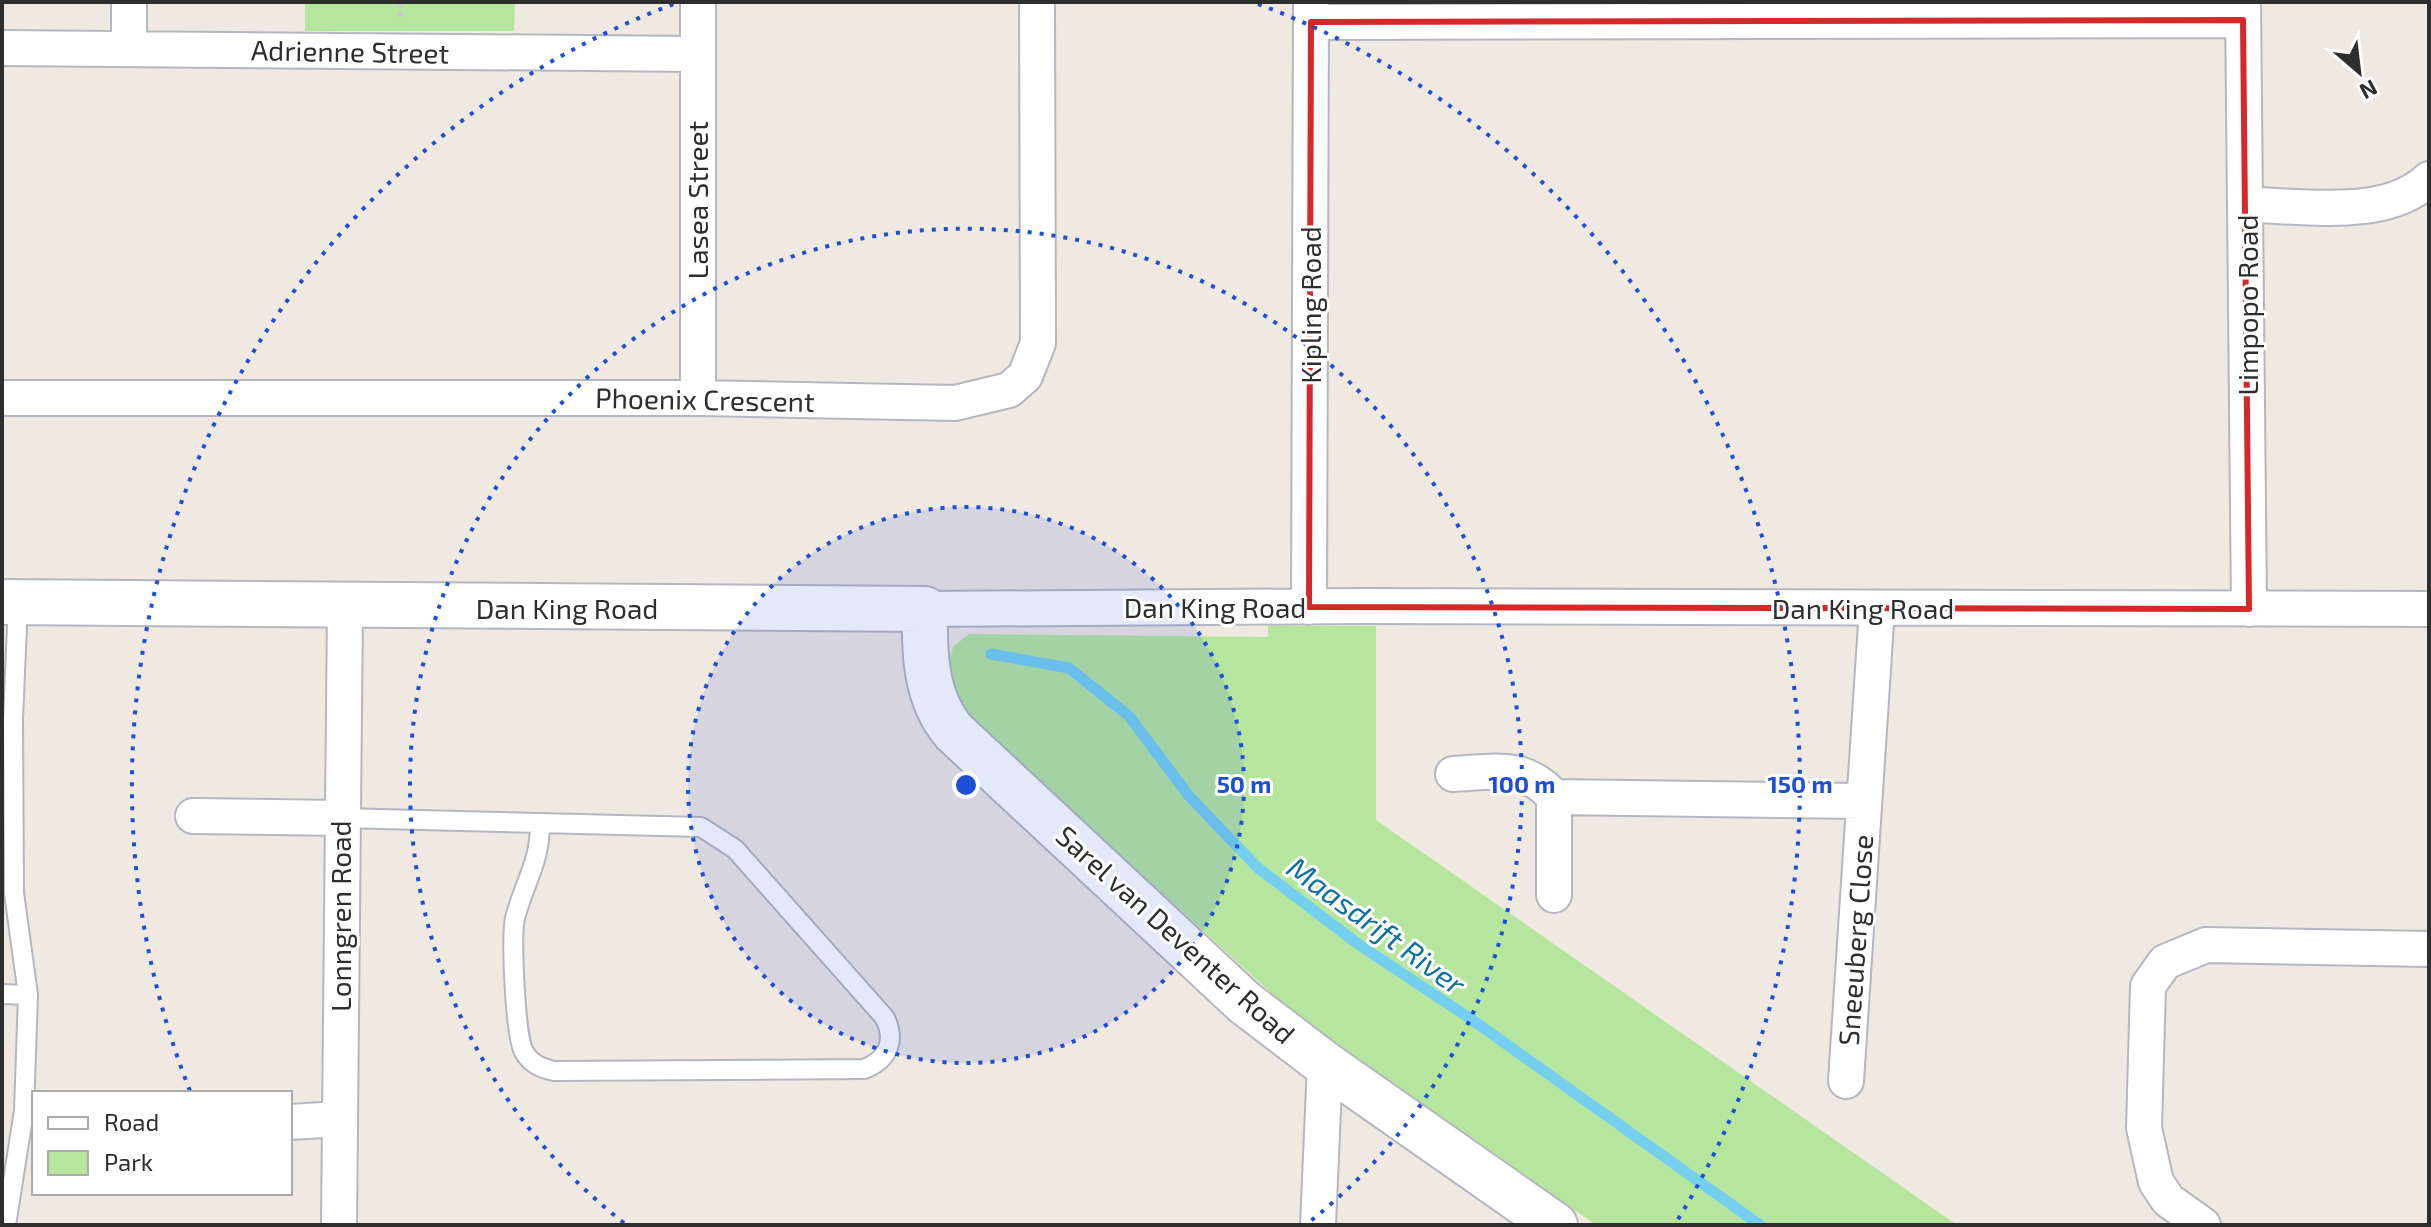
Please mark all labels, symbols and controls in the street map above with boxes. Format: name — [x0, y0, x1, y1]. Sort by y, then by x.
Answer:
street label: Adrienne Street — [251, 32, 449, 70]
north arrow — [2319, 32, 2399, 112]
text: N — [2356, 75, 2382, 106]
street label: Lasea Street — [680, 121, 714, 279]
street label: Limpopo Road — [2230, 215, 2264, 395]
street label: Kipling Road — [1293, 226, 1327, 384]
street label: Phoenix Crescent — [595, 380, 815, 418]
street label: Dan King Road — [1124, 590, 1306, 624]
street label: Dan King Road — [476, 591, 658, 625]
street label: Dan King Road — [1772, 591, 1954, 625]
text: 50 m — [1217, 769, 1271, 798]
text: 100 m — [1489, 769, 1555, 798]
text: 150 m — [1767, 769, 1833, 798]
centre of rings — [952, 771, 980, 799]
street label: Sarel van Deventer Road — [1050, 818, 1302, 1050]
street label: Lonngren Road — [323, 820, 357, 1012]
street label: Sneeuberg Close — [1831, 833, 1879, 1047]
water label: Maasdrift River — [1281, 848, 1474, 1002]
legend — [32, 1091, 292, 1195]
text: Road — [104, 1107, 159, 1136]
text: Park — [104, 1147, 153, 1176]

